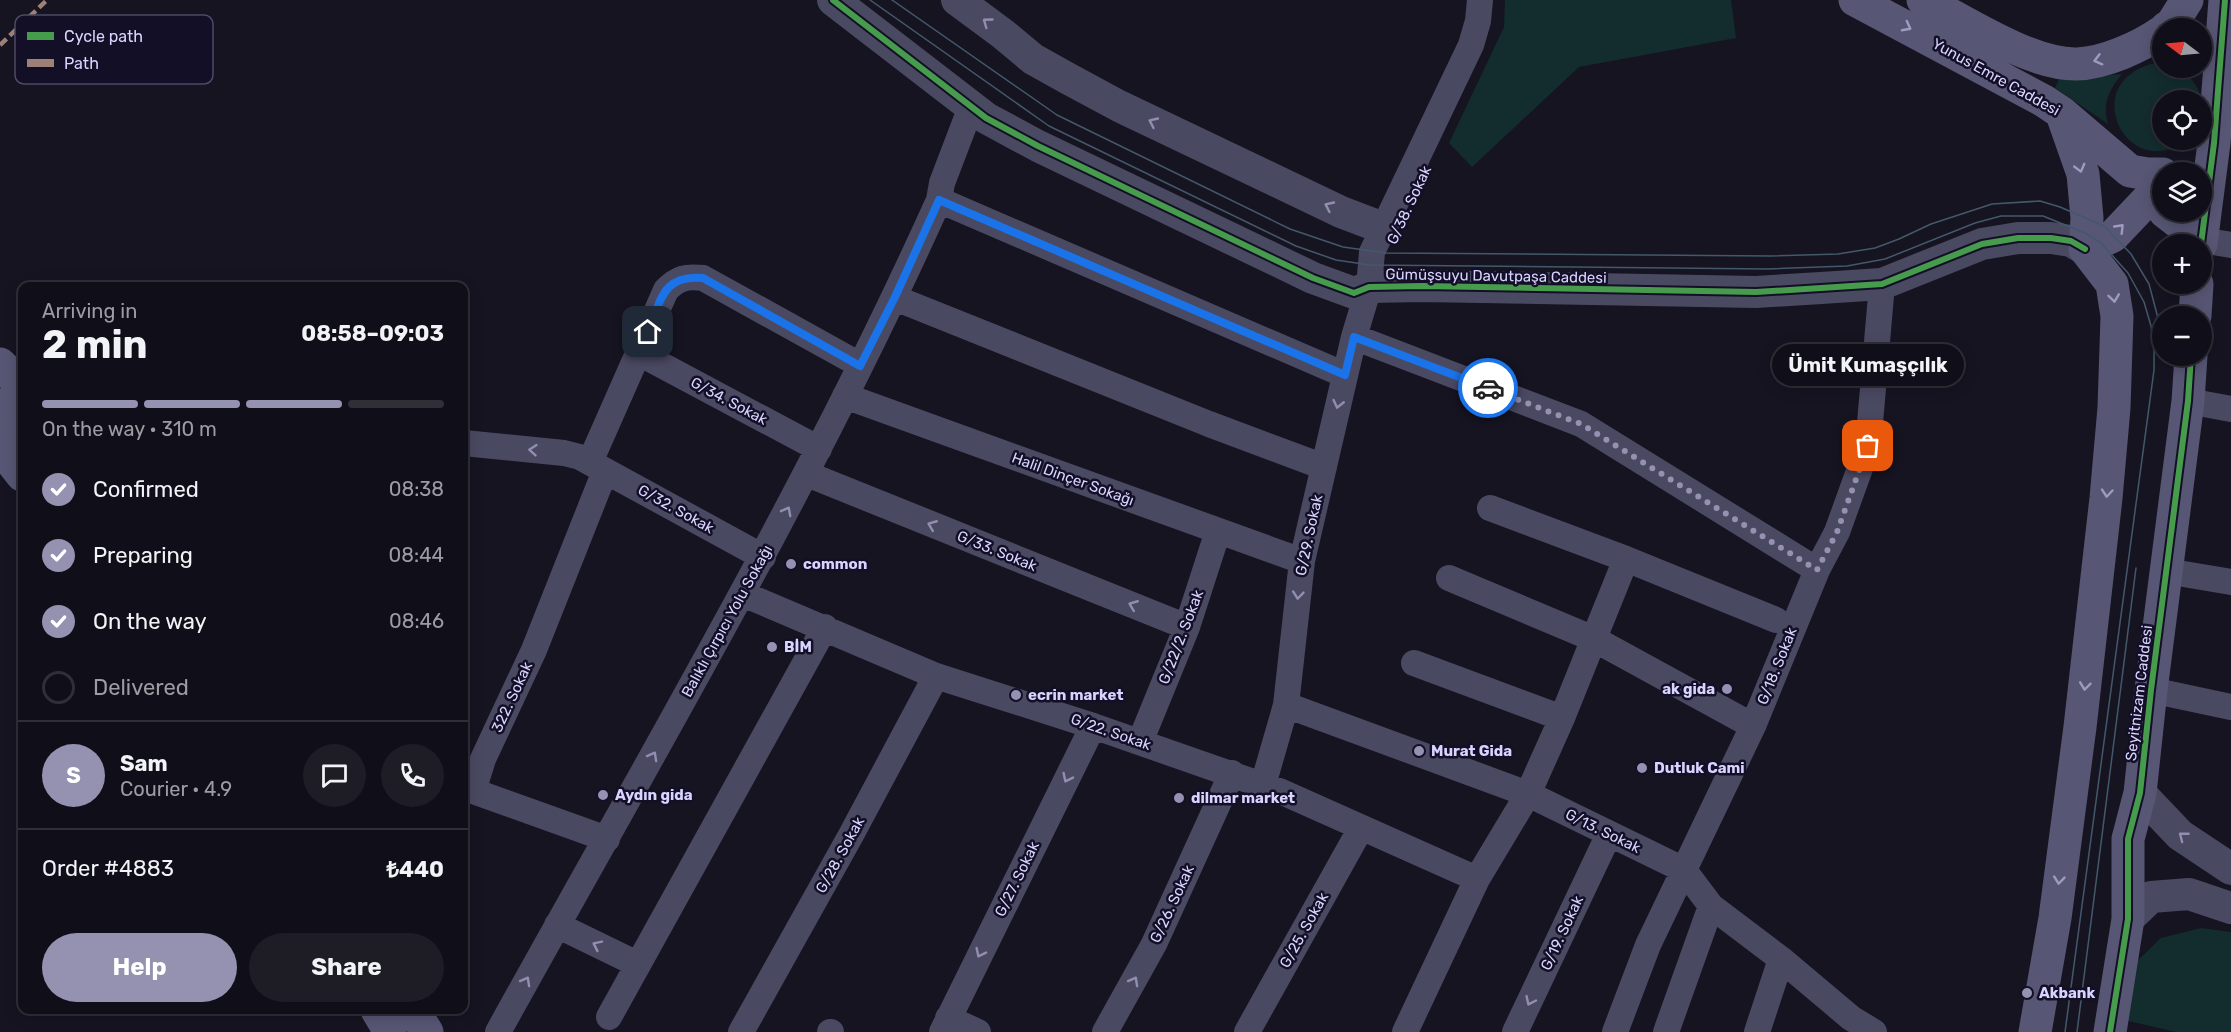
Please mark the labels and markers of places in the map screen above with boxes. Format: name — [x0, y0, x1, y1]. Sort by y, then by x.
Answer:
pin — [622, 306, 673, 357]
callout: Ümit Kumaşçılık — [1772, 344, 1964, 386]
pin — [1842, 420, 1893, 471]
place label: common — [803, 555, 867, 573]
marker: common — [784, 557, 798, 571]
place label: BİM — [784, 638, 812, 656]
marker: BİM — [765, 640, 779, 654]
place label: ak gida — [1662, 680, 1715, 698]
marker: ak gida — [1720, 682, 1734, 696]
place label: ecrin market — [1028, 686, 1123, 704]
marker: ecrin market — [1009, 688, 1023, 702]
place label: Murat Gida — [1431, 742, 1512, 760]
marker: Murat Gida — [1412, 744, 1426, 758]
place label: Dutluk Cami — [1654, 759, 1745, 777]
marker: Dutluk Cami — [1635, 761, 1649, 775]
place label: Aydın gida — [615, 786, 693, 804]
marker: Aydın gida — [596, 788, 610, 802]
place label: dilmar market — [1191, 789, 1295, 807]
marker: dilmar market — [1172, 791, 1186, 805]
place label: Akbank — [2039, 984, 2095, 1002]
marker: Akbank — [2020, 986, 2034, 1000]

